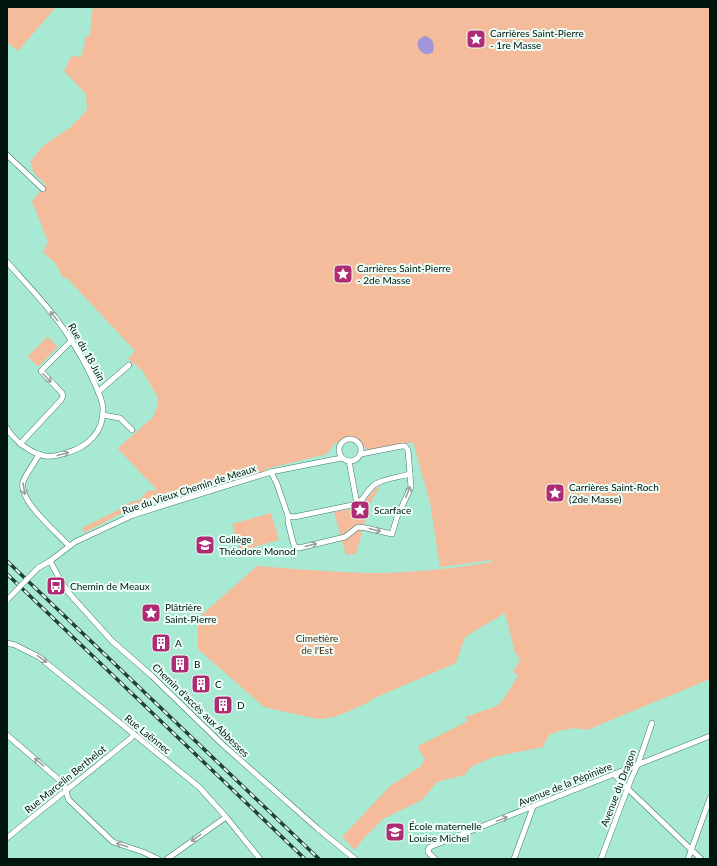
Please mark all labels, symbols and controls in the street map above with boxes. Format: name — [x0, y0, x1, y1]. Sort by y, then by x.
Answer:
place label: Carrières Saint-Pierre - 1re Masse — [490, 27, 584, 51]
place icon: Carrières Saint-Pierre - 1re Masse — [465, 28, 487, 50]
place label: Carrières Saint-Pierre - 2de Masse — [357, 262, 451, 286]
place icon: Carrières Saint-Pierre - 2de Masse — [332, 263, 354, 285]
one-way arrow — [50, 310, 58, 321]
street label: Rue du 18 Juin — [66, 321, 108, 383]
one-way arrow — [42, 373, 52, 383]
one-way arrow — [57, 449, 70, 457]
street label: Rue du Vieux Chemin de Meaux — [121, 462, 257, 516]
place label: Carrières Saint-Roch (2de Masse) — [569, 481, 659, 505]
one-way arrow — [21, 482, 29, 495]
place icon: Carrières Saint-Roch (2de Masse) — [544, 482, 566, 504]
one-way arrow — [405, 486, 413, 498]
place icon: Scarface — [349, 499, 371, 521]
place label: Scarface — [374, 504, 411, 516]
one-way arrow — [368, 527, 381, 535]
place label: Collège Théodore Monod — [219, 533, 296, 557]
school or university icon: Collège Théodore Monod — [194, 534, 216, 556]
one-way arrow — [304, 540, 317, 548]
bus stop icon: Chemin de Meaux — [45, 575, 67, 597]
place label: Chemin de Meaux — [70, 580, 150, 592]
place label: Plâtrière Saint-Pierre — [165, 601, 217, 625]
place icon: Plâtrière Saint-Pierre — [140, 602, 162, 624]
building icon: A — [150, 632, 172, 654]
park label: Cimetière de l'Est — [296, 632, 338, 656]
place label: A — [175, 637, 182, 649]
building icon: B — [169, 653, 191, 675]
one-way arrow — [36, 655, 47, 663]
place label: B — [194, 658, 200, 670]
street label: Chemin d'accès aux Abbesses — [150, 661, 252, 759]
building icon: C — [190, 673, 212, 695]
place label: C — [215, 678, 222, 690]
building icon: D — [212, 694, 234, 716]
place label: D — [237, 699, 245, 711]
street label: Rue Laënnec — [122, 712, 174, 756]
street label: Rue Marcelin Berthelot — [22, 742, 108, 815]
street label: Avenue du Dragon — [598, 748, 638, 828]
one-way arrow — [34, 758, 44, 767]
street label: Avenue de la Pépinière — [516, 760, 614, 808]
one-way arrow — [496, 814, 508, 822]
place label: École maternelle Louise Michel — [409, 820, 482, 844]
school or university icon: École maternelle Louise Michel — [384, 821, 406, 843]
one-way arrow — [191, 834, 202, 842]
one-way arrow — [115, 841, 128, 848]

